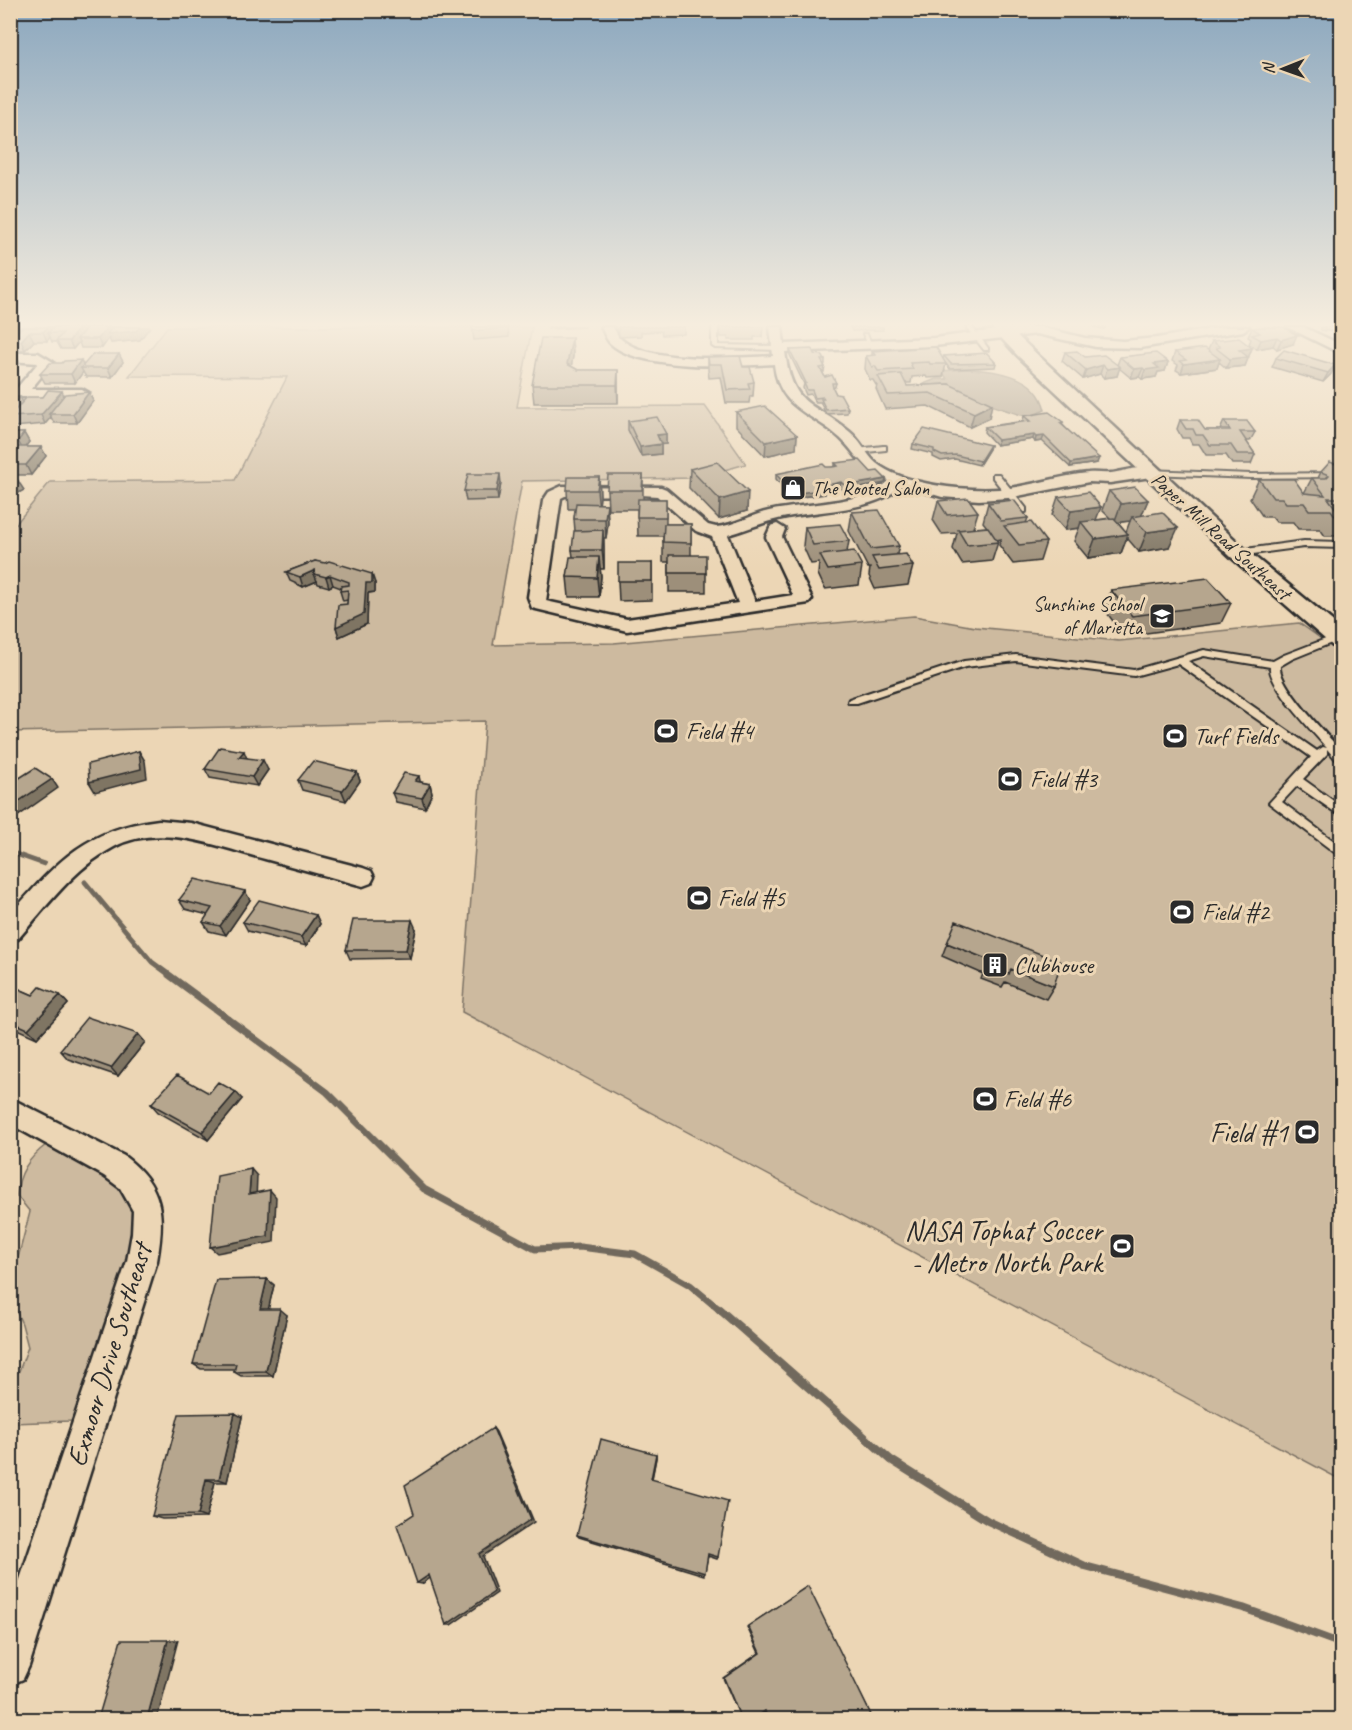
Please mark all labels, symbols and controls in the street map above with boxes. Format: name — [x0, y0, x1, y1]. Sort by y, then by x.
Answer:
north arrow — [1253, 39, 1313, 99]
text: N — [1259, 61, 1279, 74]
street label: Paper Mill Road Southeast — [1146, 467, 1298, 607]
shop icon: The Rooted Salon — [778, 473, 808, 503]
place label: The Rooted Salon — [812, 476, 930, 501]
place label: Sunshine School of Marietta — [1033, 592, 1146, 640]
school or university icon: Sunshine School of Marietta — [1147, 601, 1177, 631]
sports icon: Field #4 — [651, 716, 681, 746]
place label: Field #4 — [686, 716, 755, 746]
sports icon: Turf Fields — [1160, 721, 1190, 751]
place label: Turf Fields — [1194, 721, 1280, 751]
sports icon: Field #3 — [995, 764, 1025, 794]
place label: Field #3 — [1030, 764, 1099, 794]
sports icon: Field #5 — [684, 883, 714, 913]
place label: Field #5 — [718, 883, 786, 913]
sports icon: Field #2 — [1167, 897, 1197, 927]
place label: Field #2 — [1202, 897, 1271, 927]
building icon: Clubhouse — [980, 950, 1010, 980]
place label: Clubhouse — [1014, 950, 1095, 980]
sports icon: Field #6 — [970, 1084, 1000, 1114]
place label: Field #6 — [1004, 1084, 1072, 1114]
place label: Field #1 — [1210, 1115, 1289, 1150]
sports icon: Field #1 — [1292, 1117, 1322, 1147]
place label: NASA Tophat Soccer - Metro North Park — [905, 1213, 1105, 1280]
sports icon: NASA Tophat Soccer - Metro North Park — [1107, 1231, 1137, 1261]
street label: Exmoor Drive Southeast — [59, 1236, 161, 1470]

